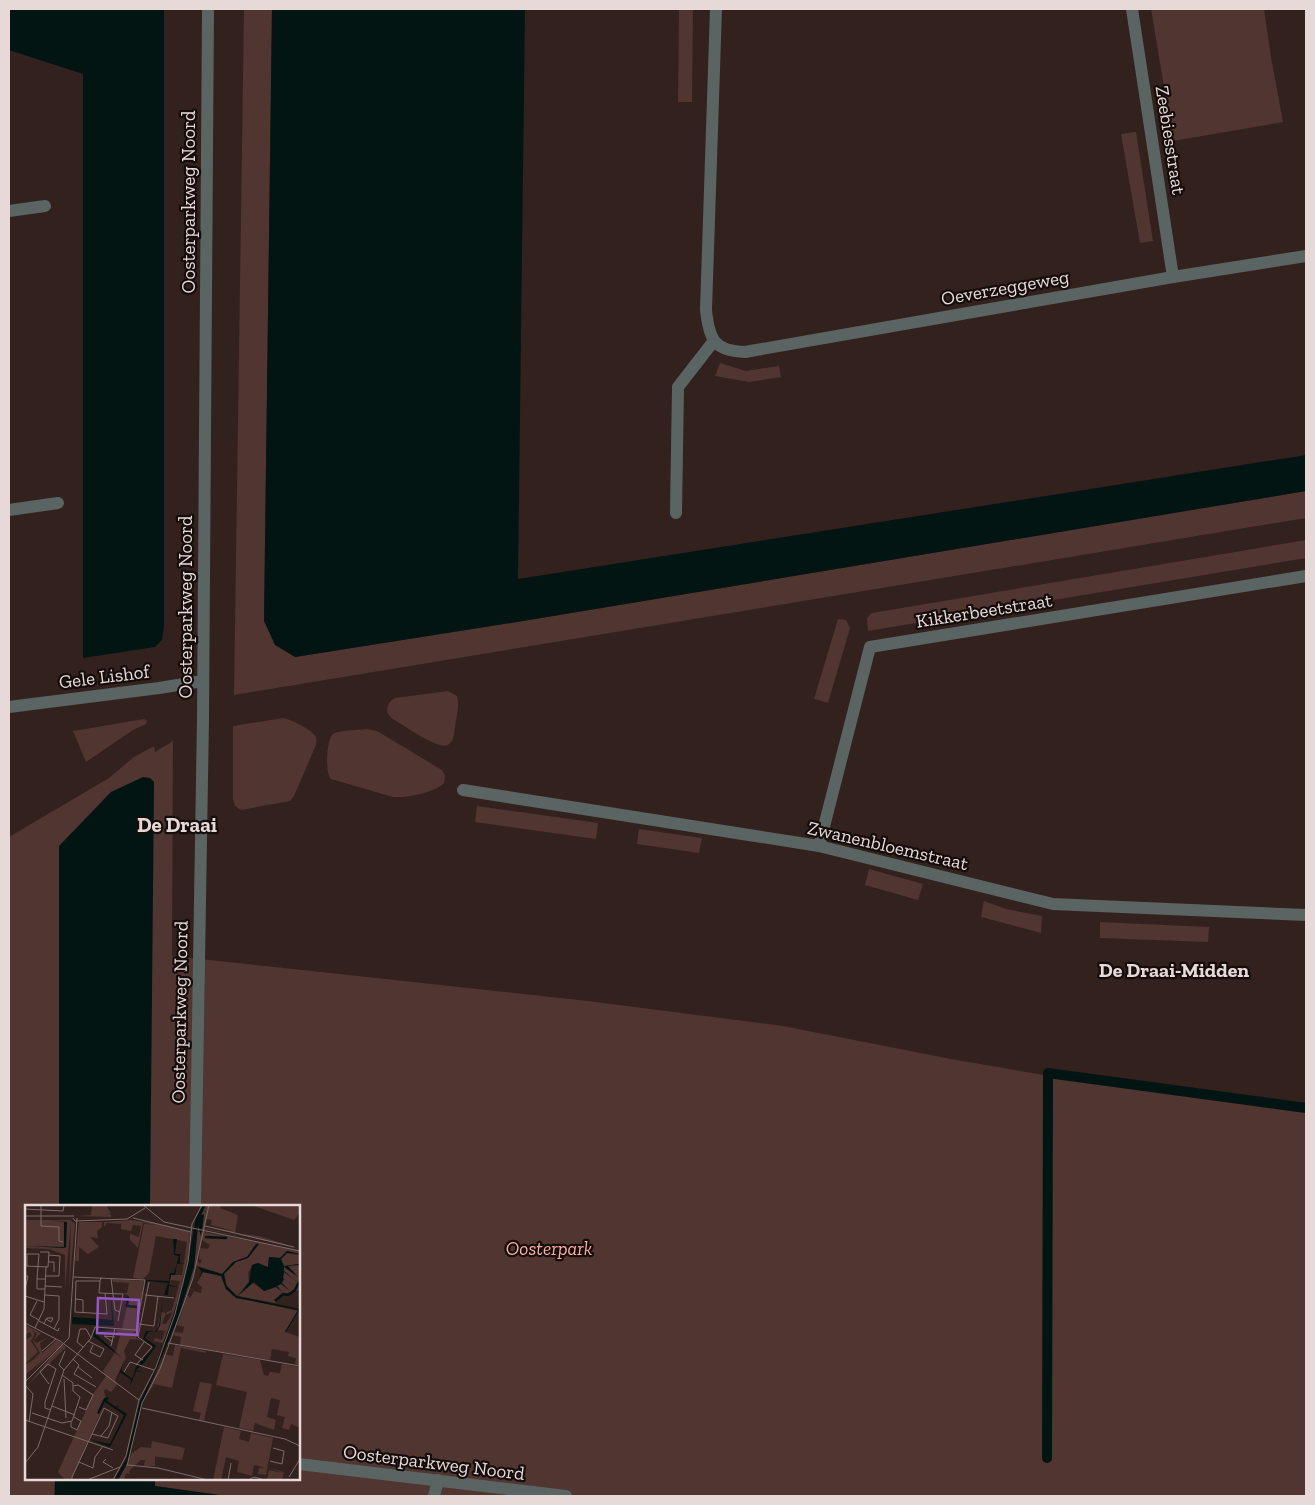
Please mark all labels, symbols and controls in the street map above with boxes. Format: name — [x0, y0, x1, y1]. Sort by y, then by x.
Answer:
street label: Zeebiesstraat — [1151, 84, 1190, 196]
street label: Oosterparkweg Noord — [177, 110, 200, 293]
street label: Oeverzeggeweg — [939, 265, 1072, 310]
street label: Oosterparkweg Noord — [174, 515, 197, 698]
street label: Kikkerbeetstraat — [914, 588, 1054, 633]
street label: Gele Lishof — [58, 659, 152, 693]
district label: De Draai — [137, 812, 217, 837]
street label: Zwanenbloemstraat — [805, 816, 970, 875]
street label: Oosterparkweg Noord — [166, 920, 193, 1104]
district label: De Draai-Midden — [1099, 958, 1249, 982]
inset map — [25, 1205, 300, 1480]
park label: Oosterpark — [506, 1237, 592, 1260]
street label: Oosterparkweg Noord — [342, 1440, 527, 1485]

